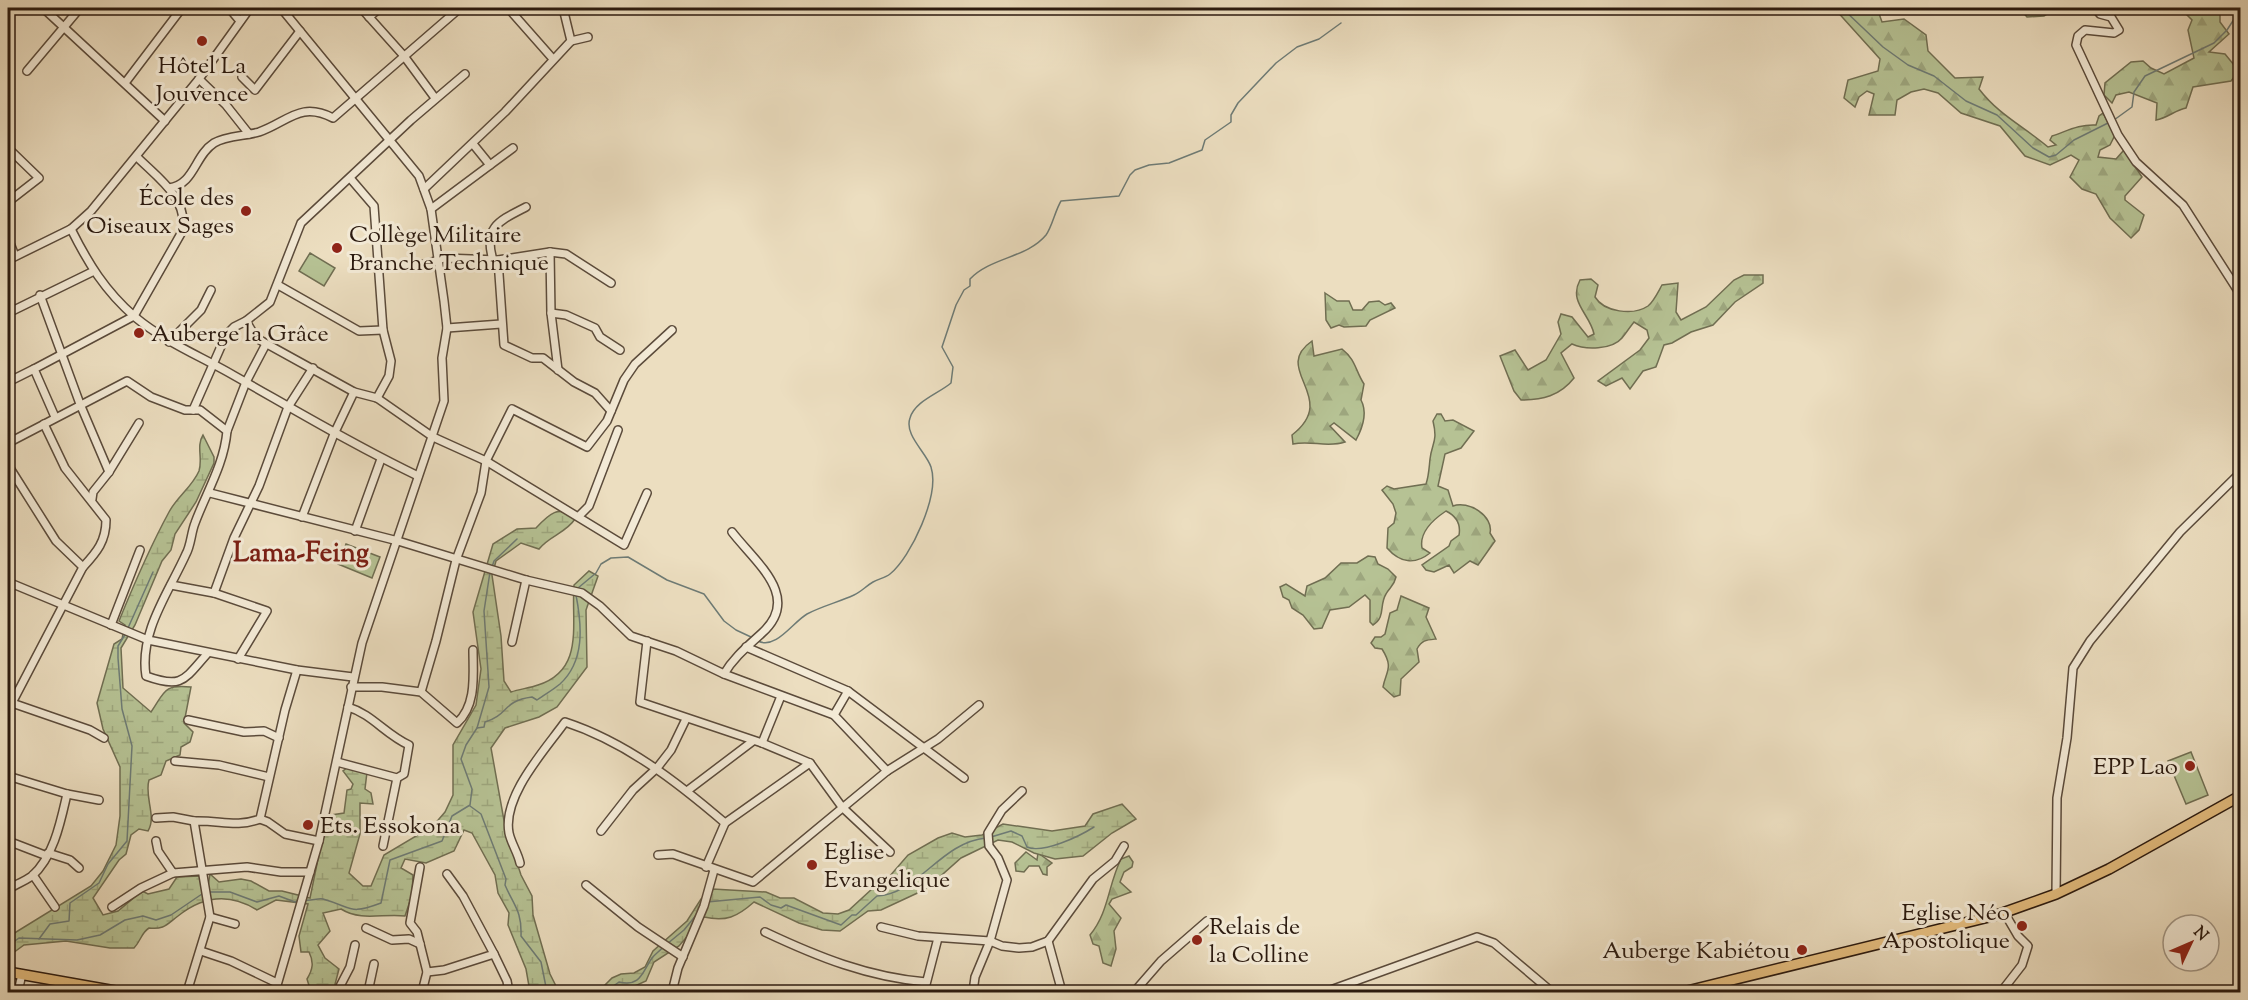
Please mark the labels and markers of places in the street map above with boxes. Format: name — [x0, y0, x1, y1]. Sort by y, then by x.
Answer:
marker: Hôtel La Jouvence — [195, 34, 209, 48]
place label: Hôtel La Jouvence — [154, 50, 248, 112]
place label: École des Oiseaux Sages — [86, 182, 234, 244]
marker: École des Oiseaux Sages — [239, 204, 253, 218]
place label: Collège Militaire Branche Technique — [349, 219, 549, 281]
marker: Collège Militaire Branche Technique — [330, 241, 344, 255]
place label: Auberge la Grâce — [151, 318, 329, 352]
marker: Auberge la Grâce — [132, 326, 146, 340]
place label: EPP Lao — [2093, 751, 2178, 785]
marker: EPP Lao — [2183, 759, 2197, 773]
place label: Ets. Essokona — [320, 810, 461, 844]
marker: Ets. Essokona — [301, 818, 315, 832]
place label: Eglise Evangelique — [824, 836, 950, 898]
marker: Eglise Evangelique — [805, 858, 819, 872]
place label: Eglise Néo Apostolique — [1882, 897, 2010, 959]
place label: Relais de la Colline — [1209, 911, 1309, 973]
marker: Eglise Néo Apostolique — [2015, 919, 2029, 933]
marker: Relais de la Colline — [1190, 933, 1204, 947]
place label: Auberge Kabiétou — [1602, 935, 1790, 969]
marker: Auberge Kabiétou — [1795, 943, 1809, 957]

